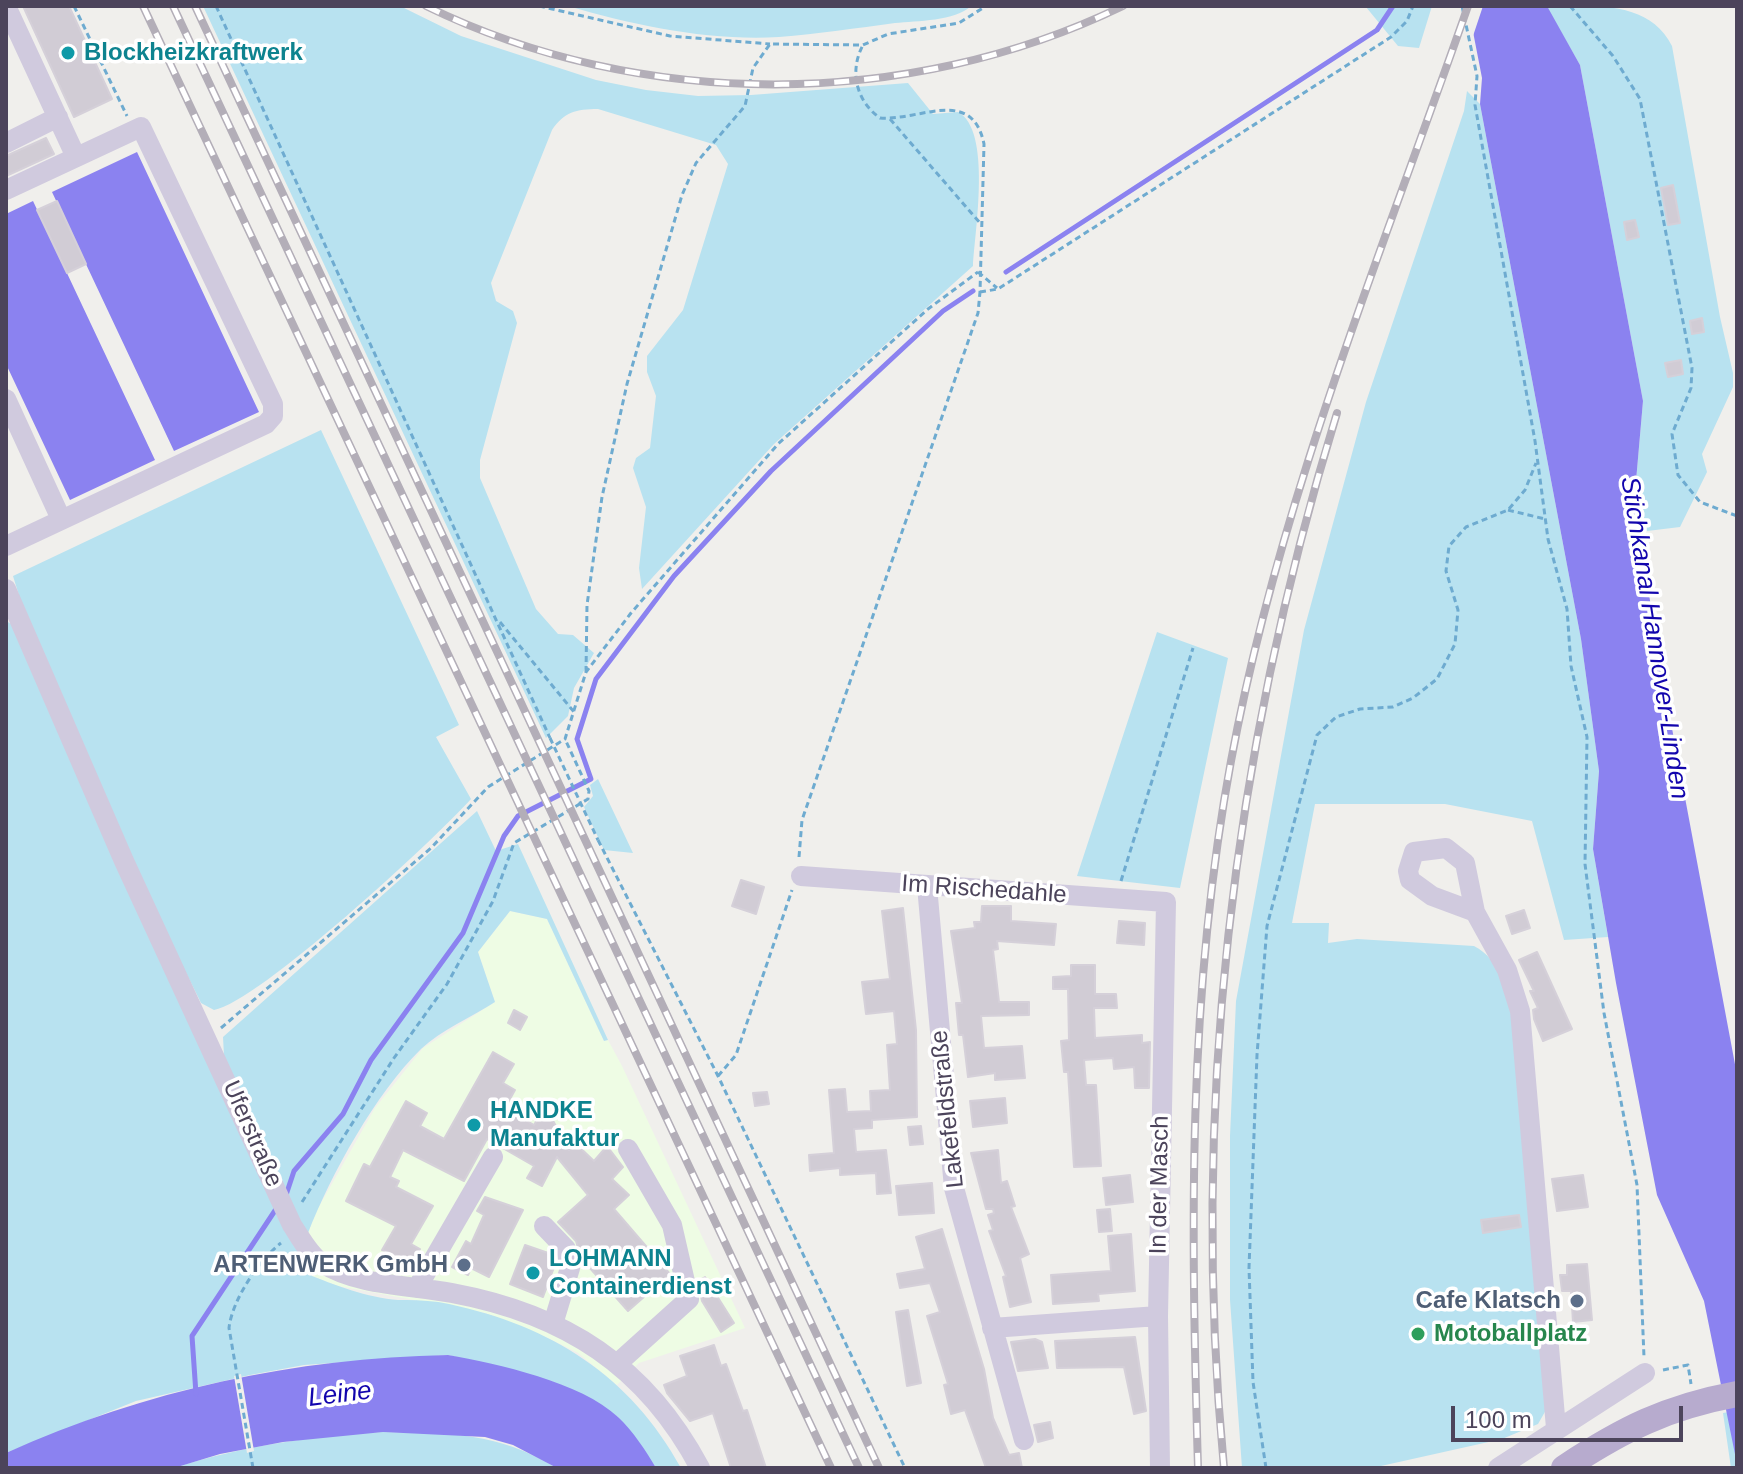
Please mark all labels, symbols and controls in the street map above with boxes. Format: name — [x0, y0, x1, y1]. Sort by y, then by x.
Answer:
place label: Blockheizkraftwerk — [84, 39, 303, 67]
marker: Blockheizkraftwerk — [59, 44, 77, 62]
water label: Stichkanal Hannover-Linden — [1613, 474, 1695, 802]
street label: Im Rischedahle — [900, 870, 1068, 910]
street label: Lakefeldstraße — [925, 1029, 971, 1189]
street label: Uferstraße — [216, 1076, 288, 1192]
place label: HANDKE Manufaktur — [490, 1097, 619, 1153]
street label: In der Masch — [1144, 1115, 1176, 1255]
marker: HANDKE Manufaktur — [465, 1116, 483, 1134]
place label: LOHMANN Containerdienst — [549, 1245, 732, 1301]
place label: ARTENWERK GmbH — [213, 1251, 448, 1279]
marker: ARTENWERK GmbH — [455, 1256, 473, 1274]
marker: LOHMANN Containerdienst — [524, 1264, 542, 1282]
place label: Cafe Klatsch — [1416, 1287, 1561, 1315]
marker: Cafe Klatsch — [1568, 1292, 1586, 1310]
place label: Motoballplatz — [1434, 1320, 1587, 1348]
marker: Motoballplatz — [1409, 1325, 1427, 1343]
water label: Leine — [307, 1376, 373, 1414]
scale bar — [1455, 1390, 1687, 1440]
text: 100 m — [1465, 1406, 1532, 1433]

